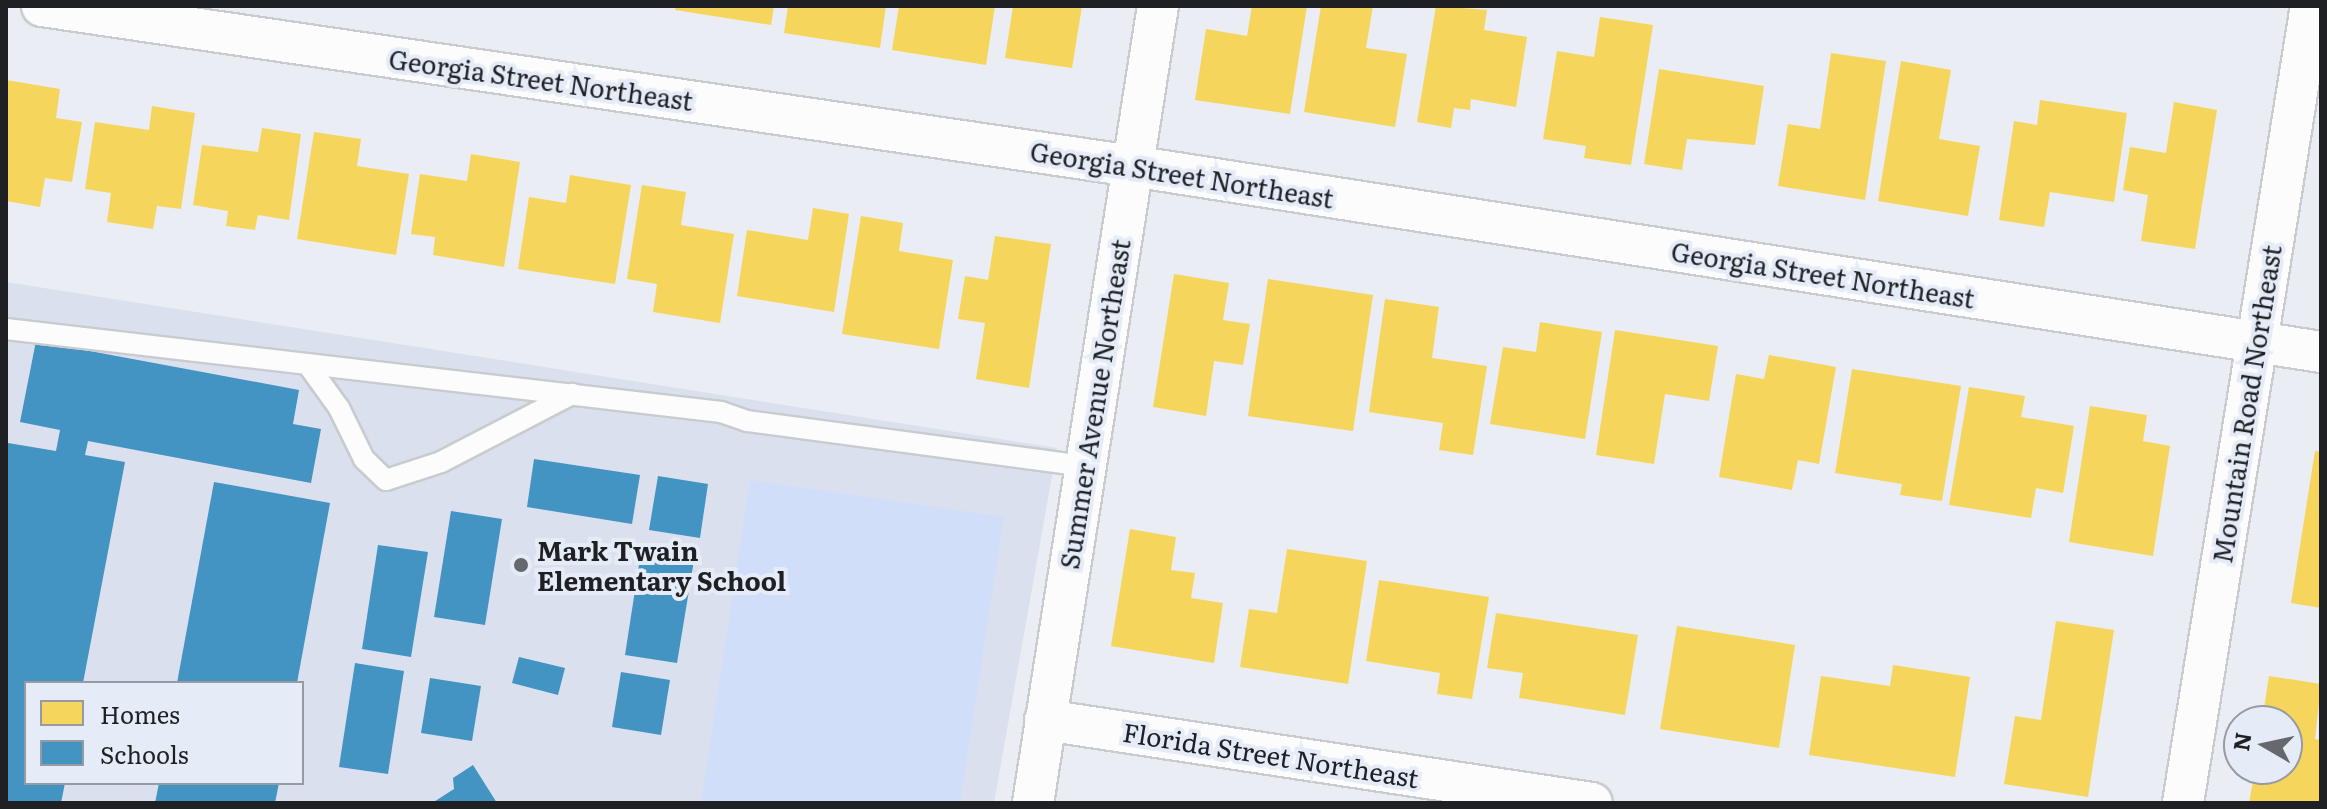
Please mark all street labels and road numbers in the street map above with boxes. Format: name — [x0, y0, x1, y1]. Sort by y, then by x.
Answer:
street label: Georgia Street Northeast — [387, 42, 695, 116]
street label: Georgia Street Northeast — [1028, 135, 1336, 213]
street label: Georgia Street Northeast — [1669, 235, 1977, 313]
street label: Summer Avenue Northeast — [1053, 237, 1135, 571]
street label: Mountain Road Northeast — [2205, 243, 2287, 565]
street label: Florida Street Northeast — [1121, 715, 1421, 793]

